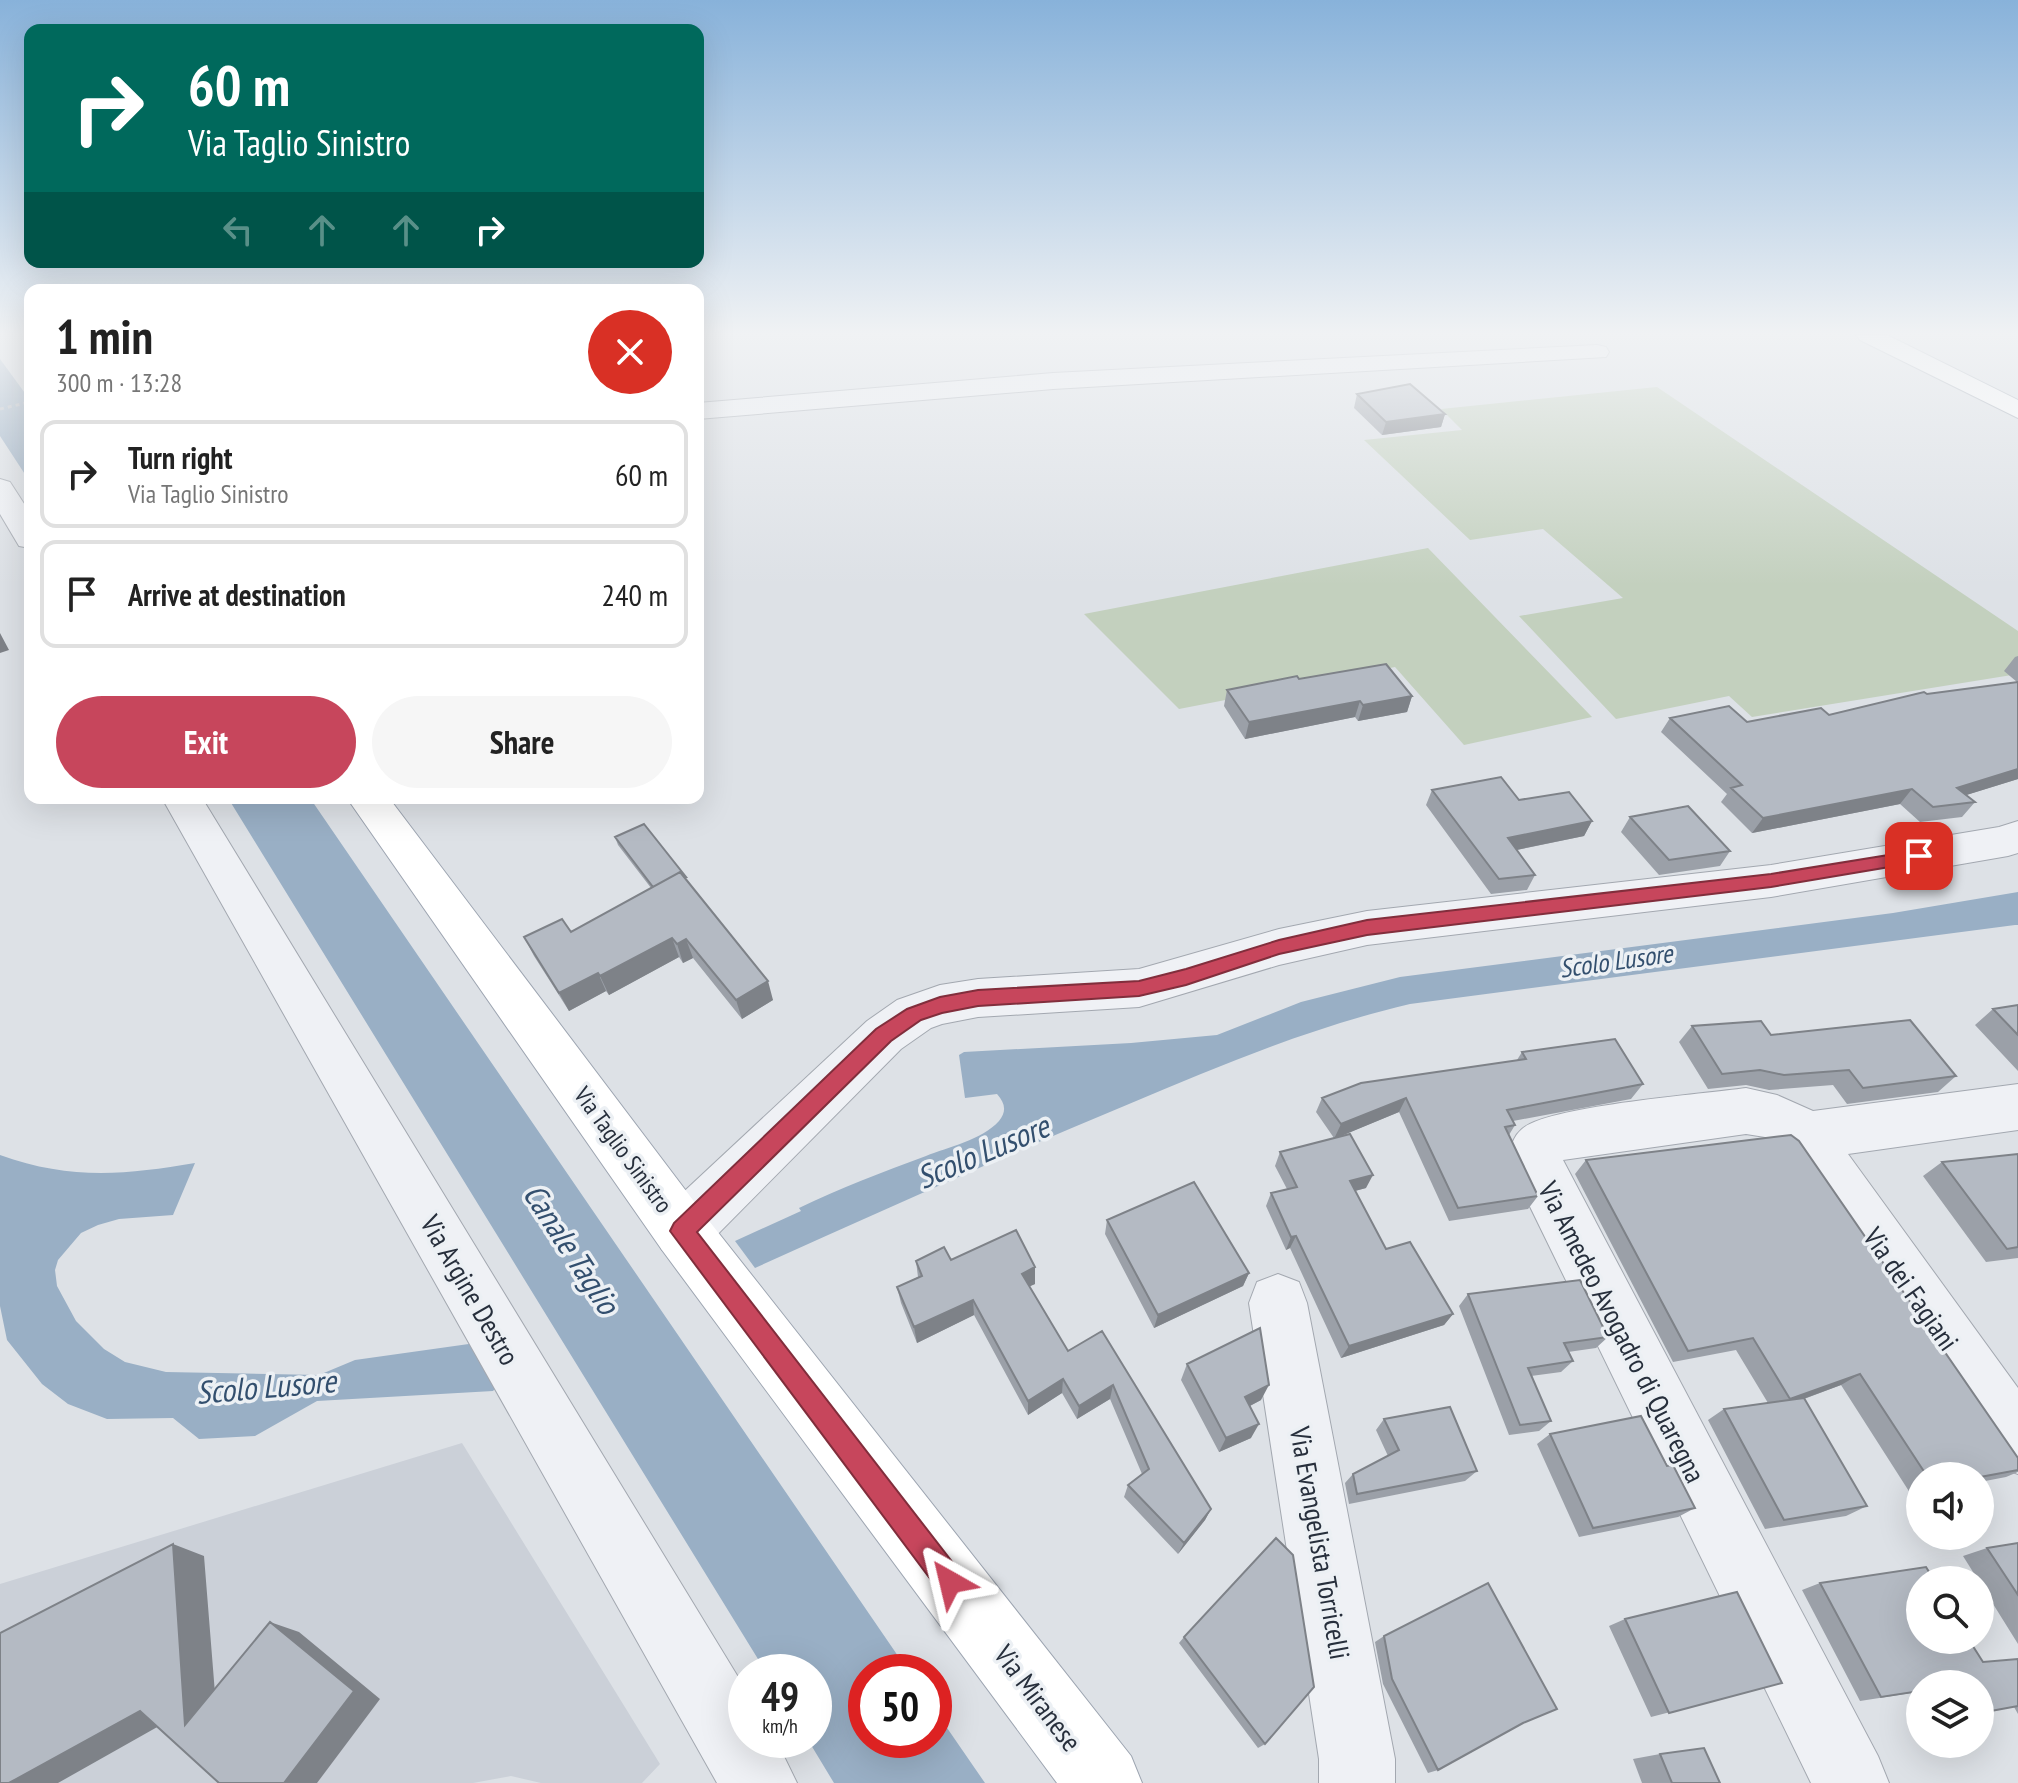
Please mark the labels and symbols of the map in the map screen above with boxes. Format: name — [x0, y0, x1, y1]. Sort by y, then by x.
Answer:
pin — [1885, 822, 1953, 890]
water label: Scolo Lusore — [1557, 936, 1677, 985]
street label: Via Taglio Sinistro — [567, 1080, 679, 1219]
water label: Scolo Lusore — [910, 1104, 1057, 1198]
street label: Via Amedeo Avogadro di Quaregna — [1530, 1174, 1715, 1489]
water label: Canale Taglio — [514, 1175, 631, 1323]
street label: Via Argine Destro — [412, 1207, 528, 1372]
street label: Via dei Fagiani — [1855, 1219, 1967, 1358]
water label: Scolo Lusore — [194, 1359, 339, 1413]
street label: Via Evangelista Torricelli — [1282, 1423, 1359, 1662]
position arrow — [908, 1540, 992, 1624]
street label: Via Miranese — [986, 1636, 1090, 1758]
speed limit sign: 50 — [848, 1654, 952, 1758]

